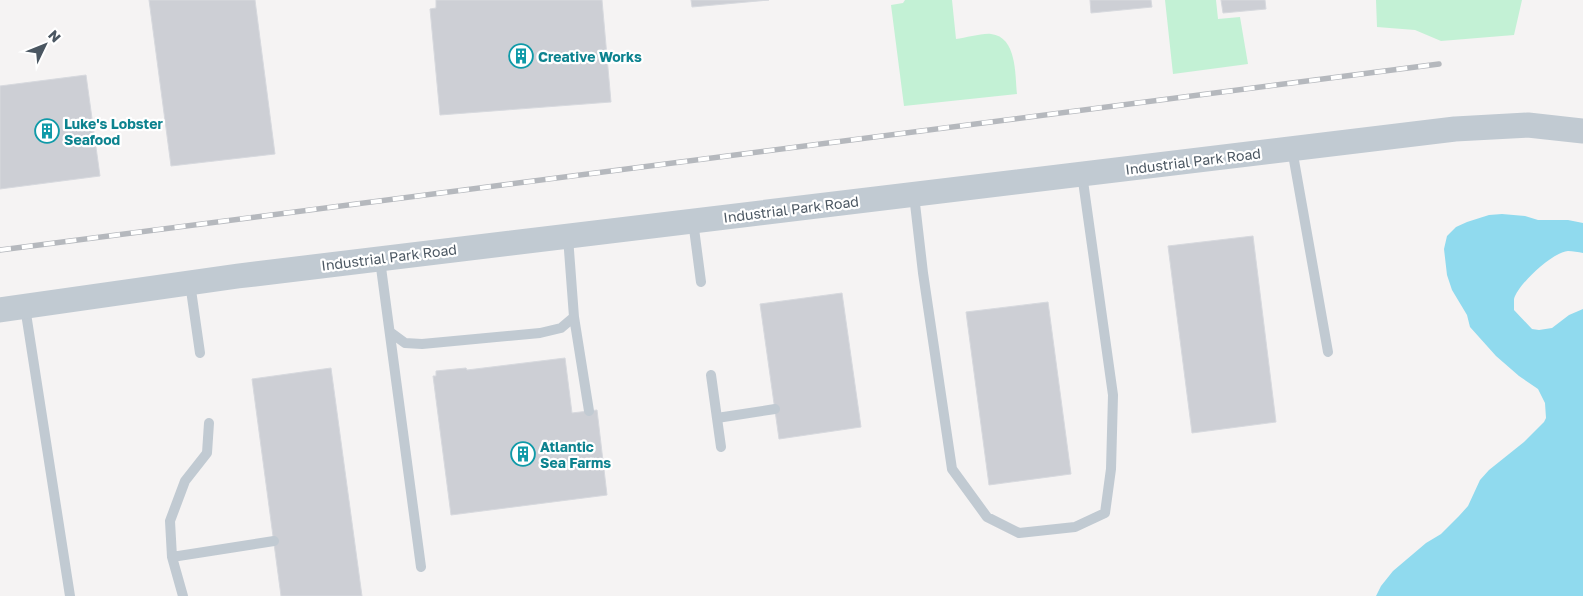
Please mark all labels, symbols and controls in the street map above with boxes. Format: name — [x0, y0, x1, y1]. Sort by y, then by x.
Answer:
north arrow — [20, 20, 70, 70]
text: N — [45, 26, 65, 45]
building icon: Creative Works — [508, 43, 534, 69]
place label: Creative Works — [538, 48, 642, 65]
place label: Luke's Lobster Seafood — [64, 115, 163, 148]
building icon: Luke's Lobster Seafood — [34, 118, 60, 144]
street label: Industrial Park Road — [1124, 144, 1262, 178]
street label: Industrial Park Road — [722, 192, 860, 226]
street label: Industrial Park Road — [320, 240, 458, 274]
place label: Atlantic Sea Farms — [540, 438, 611, 471]
building icon: Atlantic Sea Farms — [510, 441, 536, 467]

